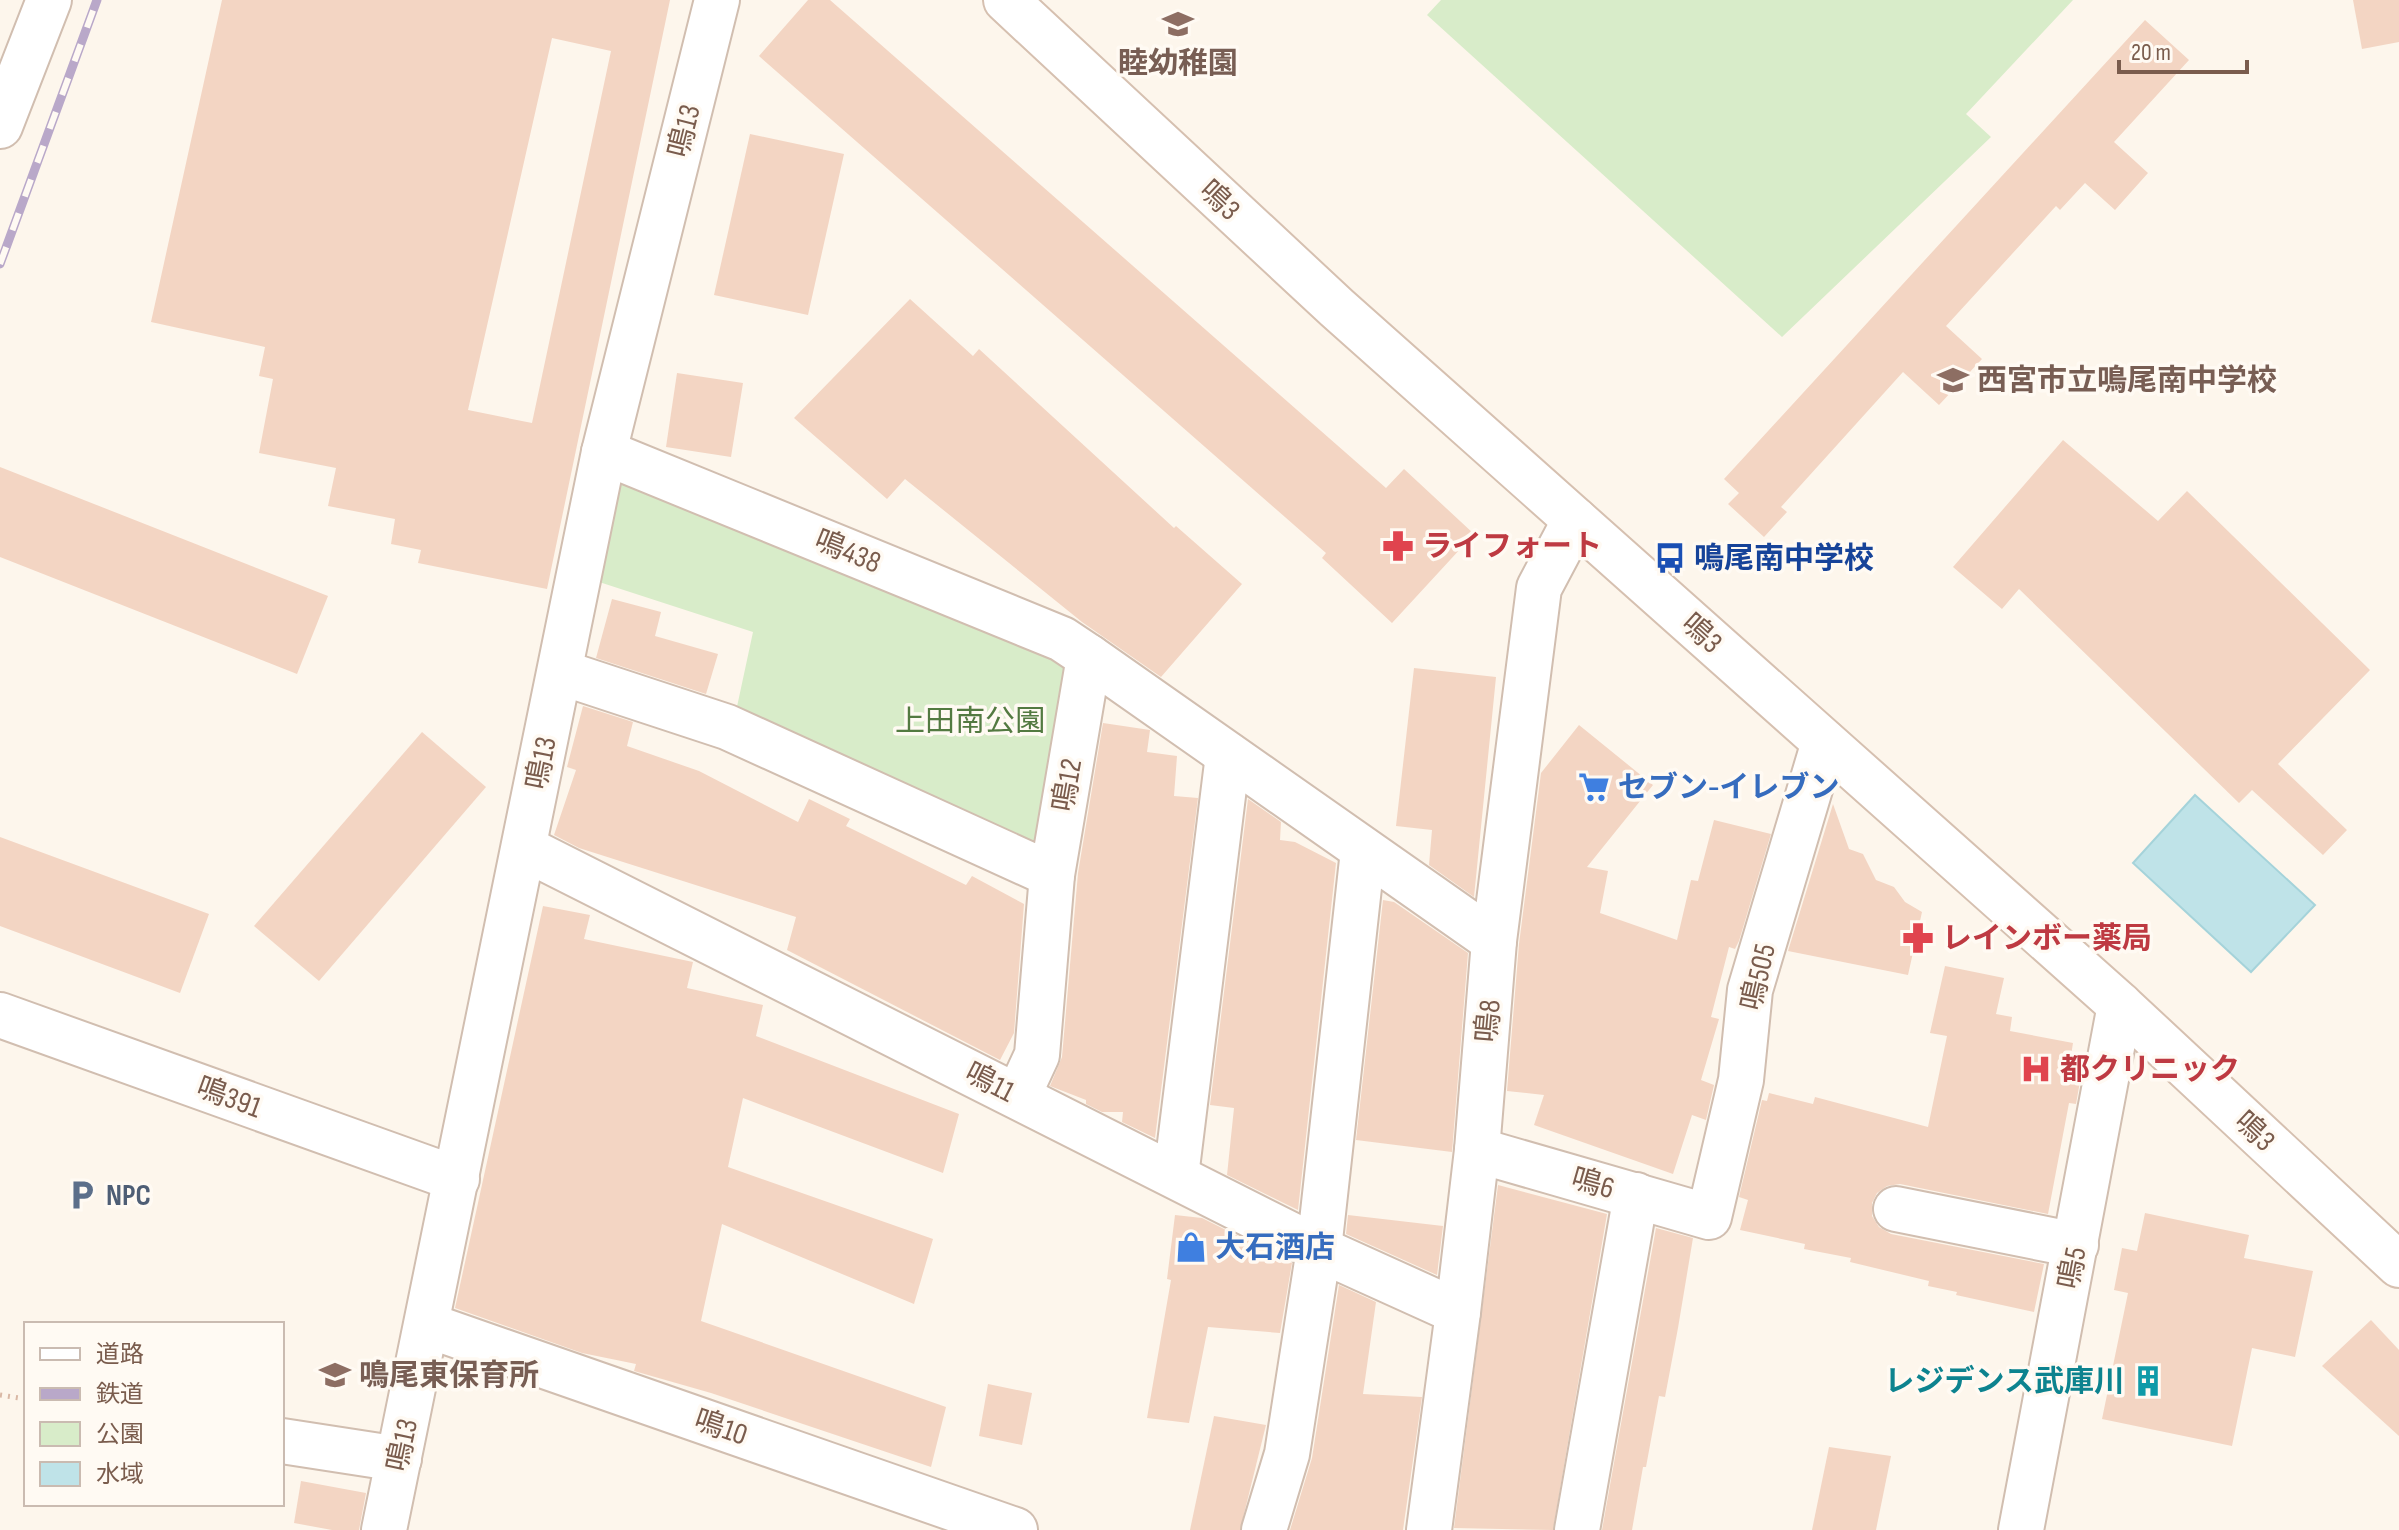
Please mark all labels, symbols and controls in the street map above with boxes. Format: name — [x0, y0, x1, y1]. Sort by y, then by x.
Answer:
school or university icon: 睦幼稚園 — [1161, 7, 1195, 41]
scale bar — [2119, 24, 2247, 74]
text: 20 m — [2131, 38, 2171, 67]
place label: 睦幼稚園 — [1118, 46, 1238, 82]
street label: 鳴13 — [661, 101, 709, 161]
street label: 鳴3 — [1191, 173, 1247, 228]
school or university icon: 西宮市立鳴尾南中学校 — [1936, 363, 1970, 397]
place label: 西宮市立鳴尾南中学校 — [1977, 363, 2277, 399]
street label: 鳴438 — [809, 522, 886, 581]
pharmacy icon: ライフォート — [1381, 529, 1415, 563]
place label: ライフォート — [1422, 529, 1602, 565]
bus stop icon: 鳴尾南中学校 — [1653, 541, 1687, 575]
place label: 鳴尾南中学校 — [1694, 541, 1874, 577]
street label: 鳴3 — [1673, 606, 1729, 661]
park label: 上田南公園 — [895, 704, 1045, 740]
street label: 鳴13 — [519, 734, 565, 793]
street label: 鳴12 — [1046, 756, 1090, 814]
supermarket icon: セブン-イレブン — [1577, 770, 1611, 804]
place label: セブン-イレブン — [1618, 770, 1840, 806]
pharmacy icon: レインボー薬局 — [1901, 921, 1935, 955]
place label: レインボー薬局 — [1942, 921, 2152, 957]
street label: 鳴505 — [1734, 940, 1784, 1014]
street label: 鳴8 — [1469, 998, 1509, 1044]
hospital icon: 都クリニック — [2019, 1052, 2053, 1086]
place label: 都クリニック — [2060, 1052, 2240, 1088]
street label: 鳴11 — [959, 1055, 1021, 1111]
street label: 鳴391 — [191, 1070, 266, 1126]
street label: 鳴3 — [2226, 1104, 2282, 1159]
street label: 鳴6 — [1567, 1161, 1618, 1207]
parking icon: NPC — [65, 1178, 99, 1212]
place label: NPC — [106, 1178, 151, 1214]
shop icon: 大石酒店 — [1174, 1230, 1208, 1264]
place label: 大石酒店 — [1215, 1230, 1335, 1266]
street label: 鳴5 — [2051, 1244, 2095, 1292]
legend — [24, 1322, 284, 1506]
text: 道路 — [96, 1340, 144, 1369]
school or university icon: 鳴尾東保育所 — [318, 1358, 352, 1392]
place label: 鳴尾東保育所 — [359, 1358, 539, 1394]
place label: レジデンス武庫川 — [1885, 1364, 2124, 1400]
building icon: レジデンス武庫川 — [2131, 1364, 2165, 1398]
text: 鉄道 — [96, 1380, 144, 1409]
street label: 鳴10 — [689, 1402, 752, 1454]
street label: 鳴13 — [380, 1416, 426, 1475]
text: 公園 — [96, 1420, 144, 1449]
text: 水域 — [96, 1460, 144, 1489]

